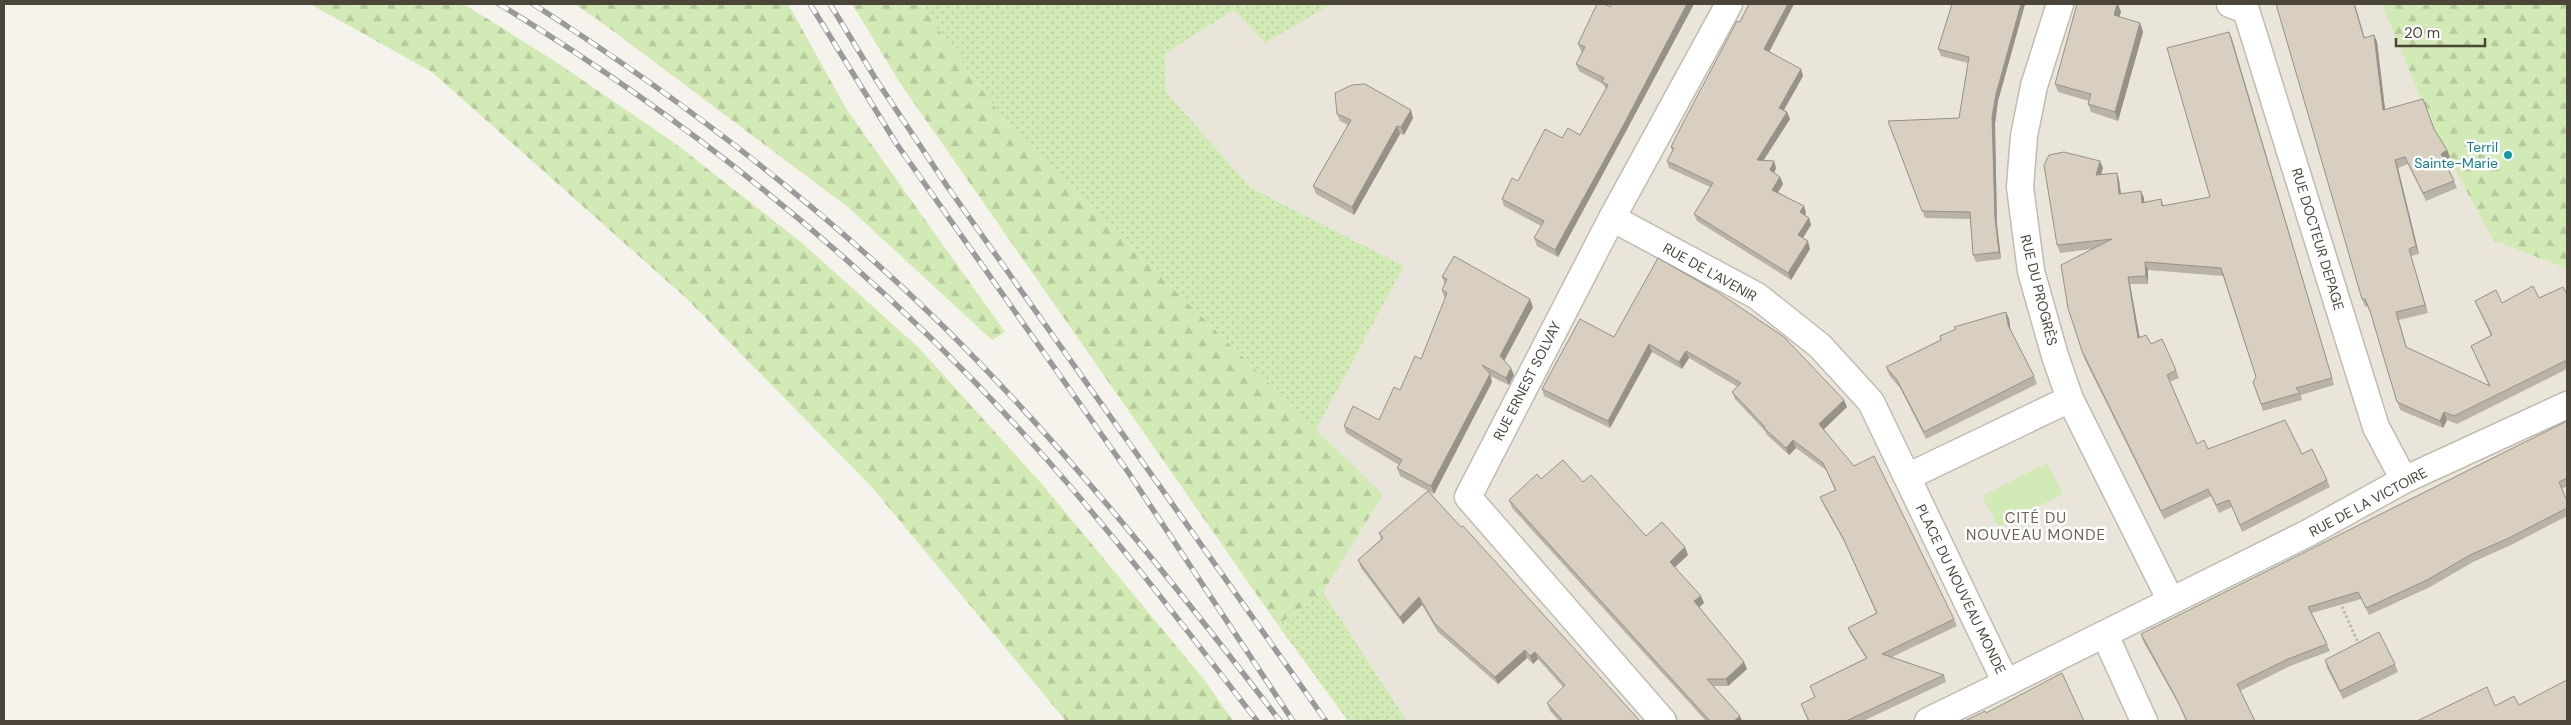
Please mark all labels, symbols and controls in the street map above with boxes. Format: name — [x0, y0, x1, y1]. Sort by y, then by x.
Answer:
scale bar — [2396, 15, 2485, 47]
text: 20 m — [2404, 23, 2440, 43]
place label: Terril Sainte-Marie — [2414, 138, 2498, 172]
marker: Terril Sainte-Marie — [2502, 149, 2514, 161]
street label: RUE DOCTEUR DEPAGE — [2288, 166, 2348, 313]
street label: RUE DU PROGRÈS — [2016, 233, 2062, 347]
street label: RUE DE L'AVENIR — [1660, 239, 1760, 305]
street label: RUE ERNEST SOLVAY — [1489, 318, 1565, 444]
street label: RUE DE LA VICTOIRE — [2306, 463, 2430, 541]
street label: PLACE DU NOUVEAU MONDE — [1912, 501, 2010, 677]
district label: CITÉ DU NOUVEAU MONDE — [1966, 508, 2106, 545]

